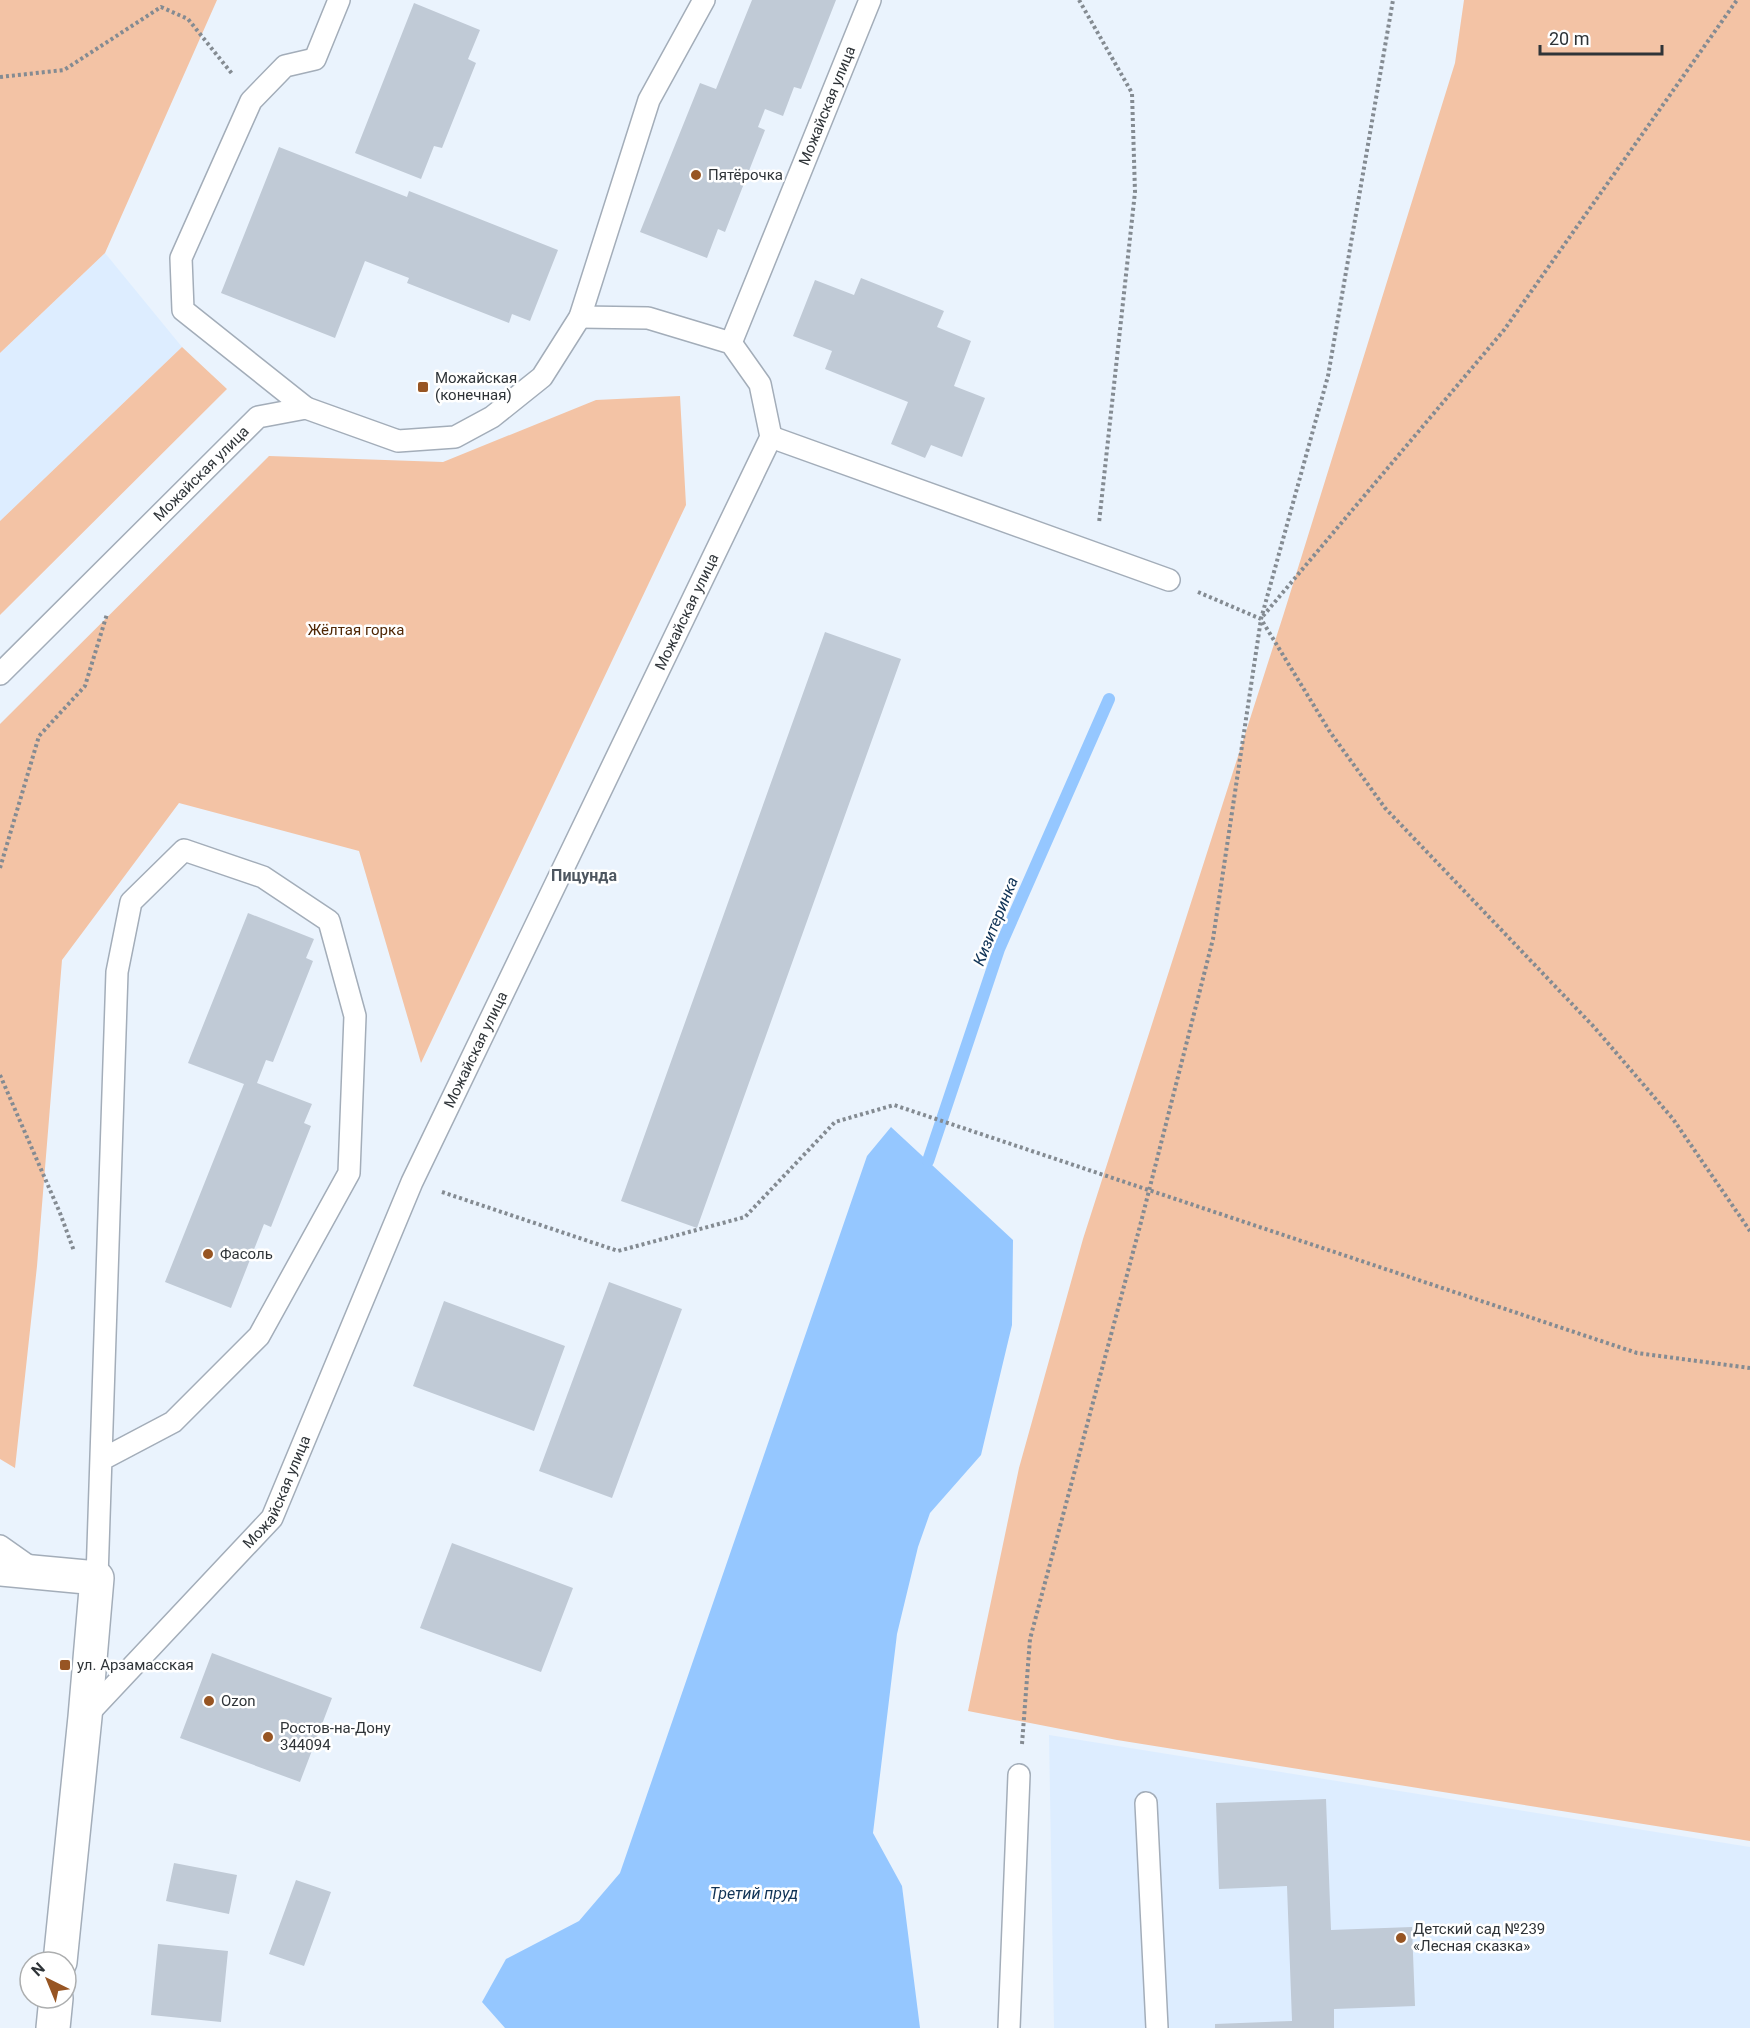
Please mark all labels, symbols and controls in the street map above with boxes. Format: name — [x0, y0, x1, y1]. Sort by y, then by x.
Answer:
scale bar — [1540, 18, 1662, 56]
text: 20 m — [1549, 28, 1589, 49]
street label: Можайская улица — [795, 43, 859, 168]
place label: Пятёрочка — [708, 166, 783, 184]
marker: Пятёрочка — [689, 168, 703, 182]
place label: Можайская (конечная) — [435, 369, 517, 404]
marker: Можайская (конечная) — [416, 380, 430, 394]
street label: Можайская улица — [150, 422, 253, 525]
street label: Можайская улица — [651, 551, 722, 673]
park label: Жёлтая горка — [308, 621, 404, 639]
district label: Пицунда — [551, 866, 617, 885]
water label: Кизитеринка — [969, 874, 1022, 968]
street label: Можайская улица — [440, 988, 511, 1111]
place label: Фасоль — [220, 1245, 273, 1263]
marker: Фасоль — [201, 1247, 215, 1261]
street label: Можайская улица — [239, 1433, 314, 1552]
place label: ул. Арзамасская — [77, 1656, 194, 1674]
marker: ул. Арзамасская — [58, 1658, 72, 1672]
place label: Ozon — [221, 1692, 255, 1710]
marker: Ozon — [202, 1694, 216, 1708]
place label: Ростов-на-Дону 344094 — [280, 1719, 391, 1754]
marker: Ростов-на-Дону 344094 — [261, 1730, 275, 1744]
water label: Третий пруд — [710, 1884, 798, 1903]
place label: Детский сад №239 «Лесная сказка» — [1413, 1920, 1545, 1955]
marker: Детский сад №239 «Лесная сказка» — [1394, 1931, 1408, 1945]
north arrow — [18, 1950, 78, 2010]
text: N — [28, 1959, 49, 1980]

